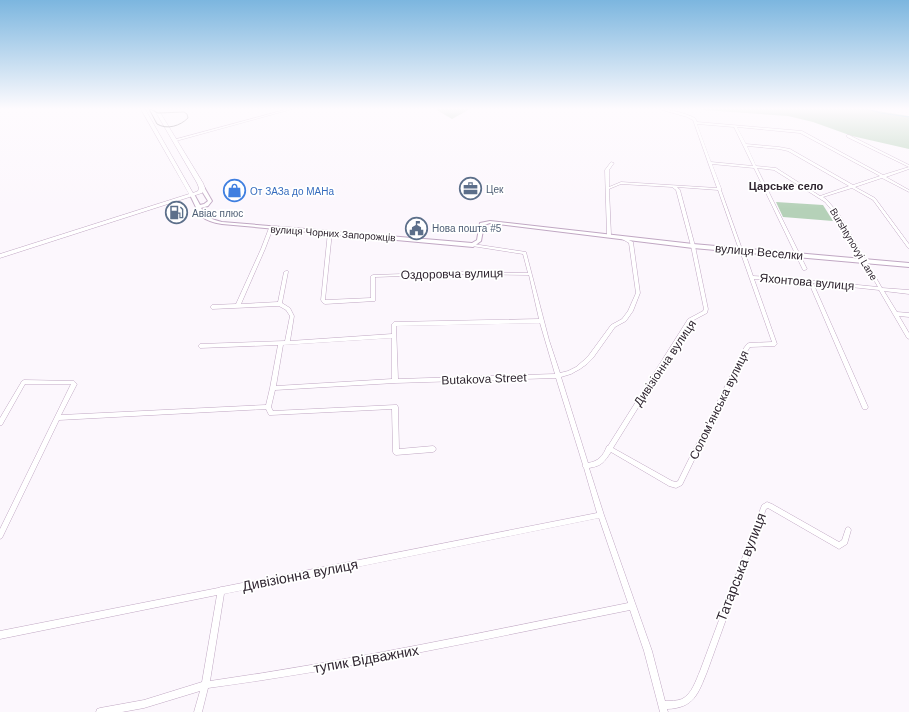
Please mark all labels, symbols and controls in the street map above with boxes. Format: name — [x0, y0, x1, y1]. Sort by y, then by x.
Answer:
office icon: Цек — [458, 176, 484, 202]
shop icon: От ЗАЗа до МАНа — [221, 178, 247, 204]
district label: Царське село — [749, 180, 824, 192]
place label: Цек — [486, 184, 504, 195]
place label: От ЗАЗа до МАНа — [250, 186, 335, 197]
fuel station icon: Авіас плюс — [164, 200, 190, 226]
street label: Burshtynovyi Lane — [828, 206, 880, 283]
place label: Авіас плюс — [192, 208, 243, 219]
public building icon: Нова пошта #5 — [404, 215, 430, 241]
place label: Нова пошта #5 — [432, 223, 502, 234]
street label: вулиця Чорних Запорожців — [270, 224, 396, 243]
street label: вулиця Веселки — [714, 241, 804, 263]
street label: Оздоровча вулиця — [401, 266, 503, 282]
street label: Яхонтова вулиця — [759, 271, 855, 293]
street label: Дивізіонна вулиця — [631, 317, 699, 409]
street label: Соломʼянська вулиця — [686, 348, 752, 462]
street label: Butakova Street — [441, 370, 528, 387]
street label: Татарська вулиця — [713, 510, 769, 624]
street label: Дивізіонна вулиця — [241, 556, 359, 594]
street label: тупик Відважних — [312, 642, 420, 676]

